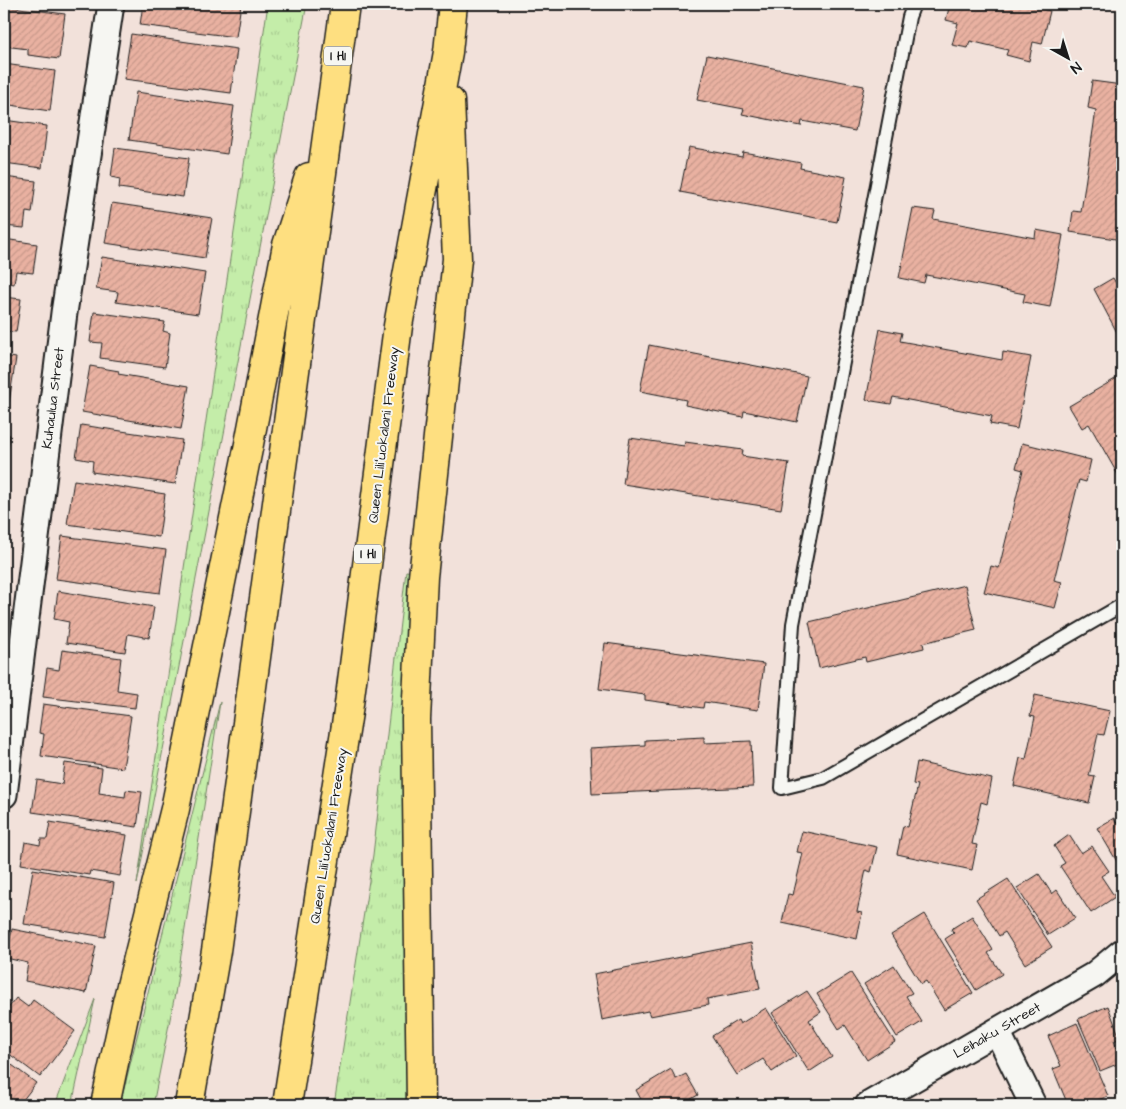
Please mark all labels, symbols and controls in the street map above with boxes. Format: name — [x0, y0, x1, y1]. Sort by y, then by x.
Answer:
north arrow — [1044, 32, 1094, 82]
road number: I H1 — [324, 46, 352, 66]
text: N — [1066, 57, 1085, 78]
street label: Queen Liliʻuokalani Freeway — [363, 345, 405, 524]
street label: Kuhaulua Street — [37, 346, 70, 450]
road number: I H1 — [354, 544, 382, 564]
street label: Queen Liliʻuokalani Freeway — [305, 746, 353, 925]
street label: Leihaku Street — [950, 997, 1045, 1064]

